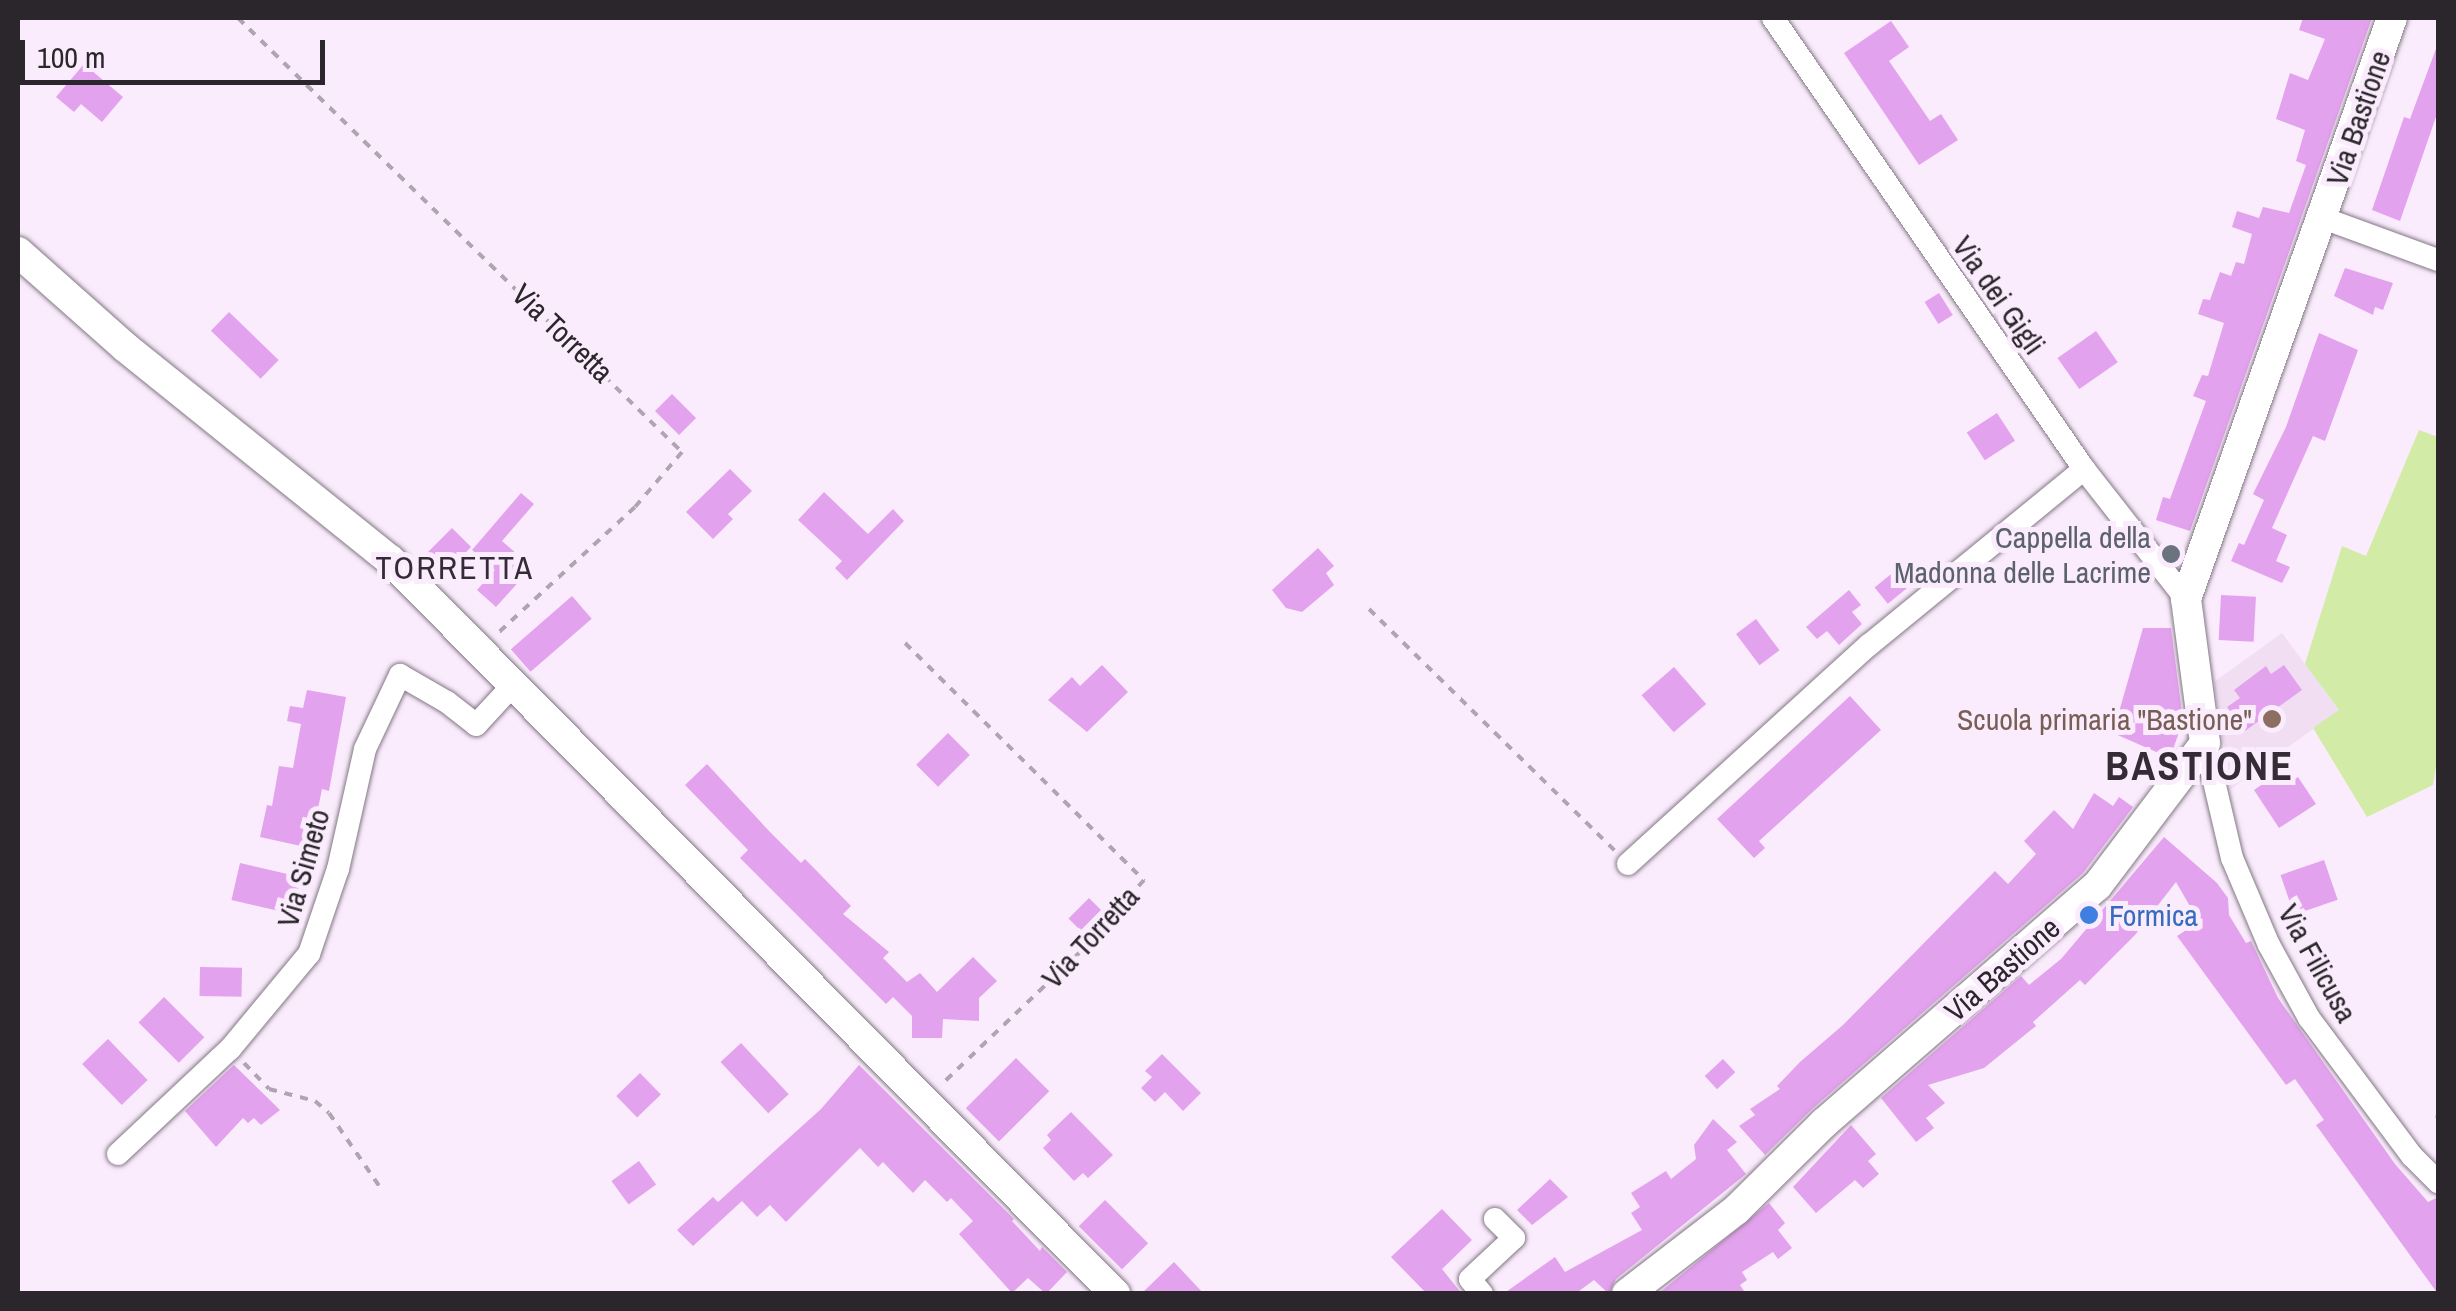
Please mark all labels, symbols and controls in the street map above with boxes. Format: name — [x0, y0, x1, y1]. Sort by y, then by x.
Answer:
scale bar — [25, 20, 330, 82]
text: 100 m — [37, 37, 105, 77]
street label: Via Bastione — [2318, 46, 2398, 190]
street label: Via dei Gigli — [1945, 229, 2053, 361]
street label: Via Torretta — [505, 276, 621, 390]
place label: Cappella della Madonna delle Lacrime — [1894, 519, 2151, 590]
marker: Cappella della Madonna delle Lacrime — [2160, 543, 2182, 565]
district label: TORRETTA — [375, 549, 535, 587]
place label: Scuola primaria "Bastione" — [1957, 701, 2252, 737]
marker: Scuola primaria "Bastione" — [2261, 708, 2283, 730]
district label: BASTIONE — [2105, 742, 2295, 790]
street label: Via Simeto — [269, 805, 337, 931]
street label: Via Torretta — [1034, 878, 1146, 996]
place label: Formica — [2109, 897, 2198, 933]
street label: Via Filicusa — [2271, 898, 2365, 1028]
marker: Formica — [2078, 904, 2100, 926]
street label: Via Bastione — [1937, 909, 2067, 1029]

